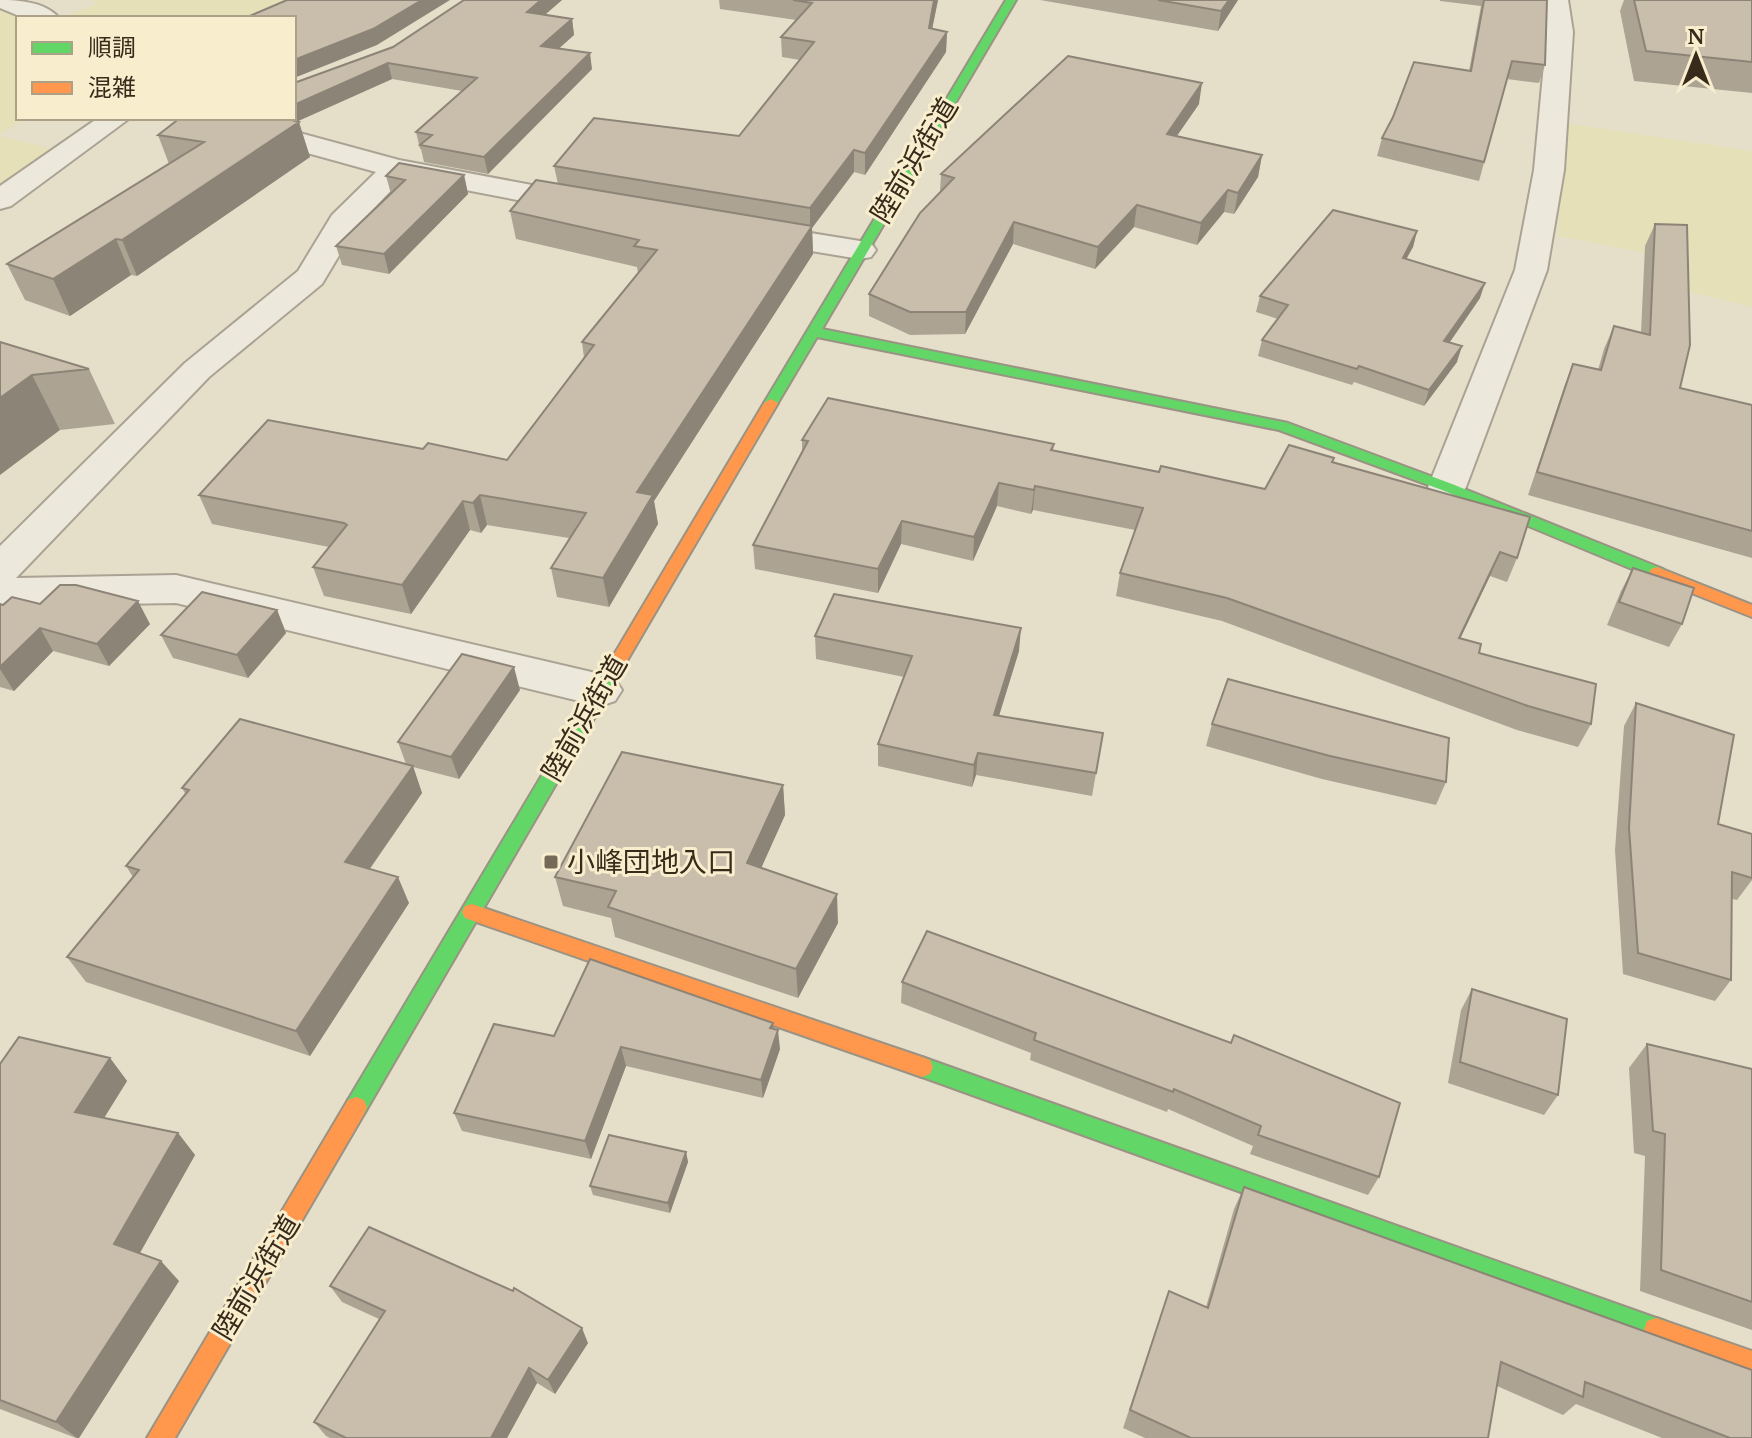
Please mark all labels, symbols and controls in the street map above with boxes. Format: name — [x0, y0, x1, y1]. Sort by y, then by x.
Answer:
legend — [16, 16, 296, 120]
north arrow — [1656, 16, 1736, 96]
text: N — [1688, 21, 1705, 50]
text: 順調 — [88, 31, 136, 63]
text: 混雑 — [88, 71, 136, 103]
street label: 陸前浜街道 — [862, 90, 965, 229]
street label: 陸前浜街道 — [533, 648, 635, 788]
place label: 小峰団地入口 — [567, 843, 735, 880]
marker: 小峰団地入口 — [542, 853, 560, 871]
street label: 陸前浜街道 — [204, 1207, 307, 1346]

